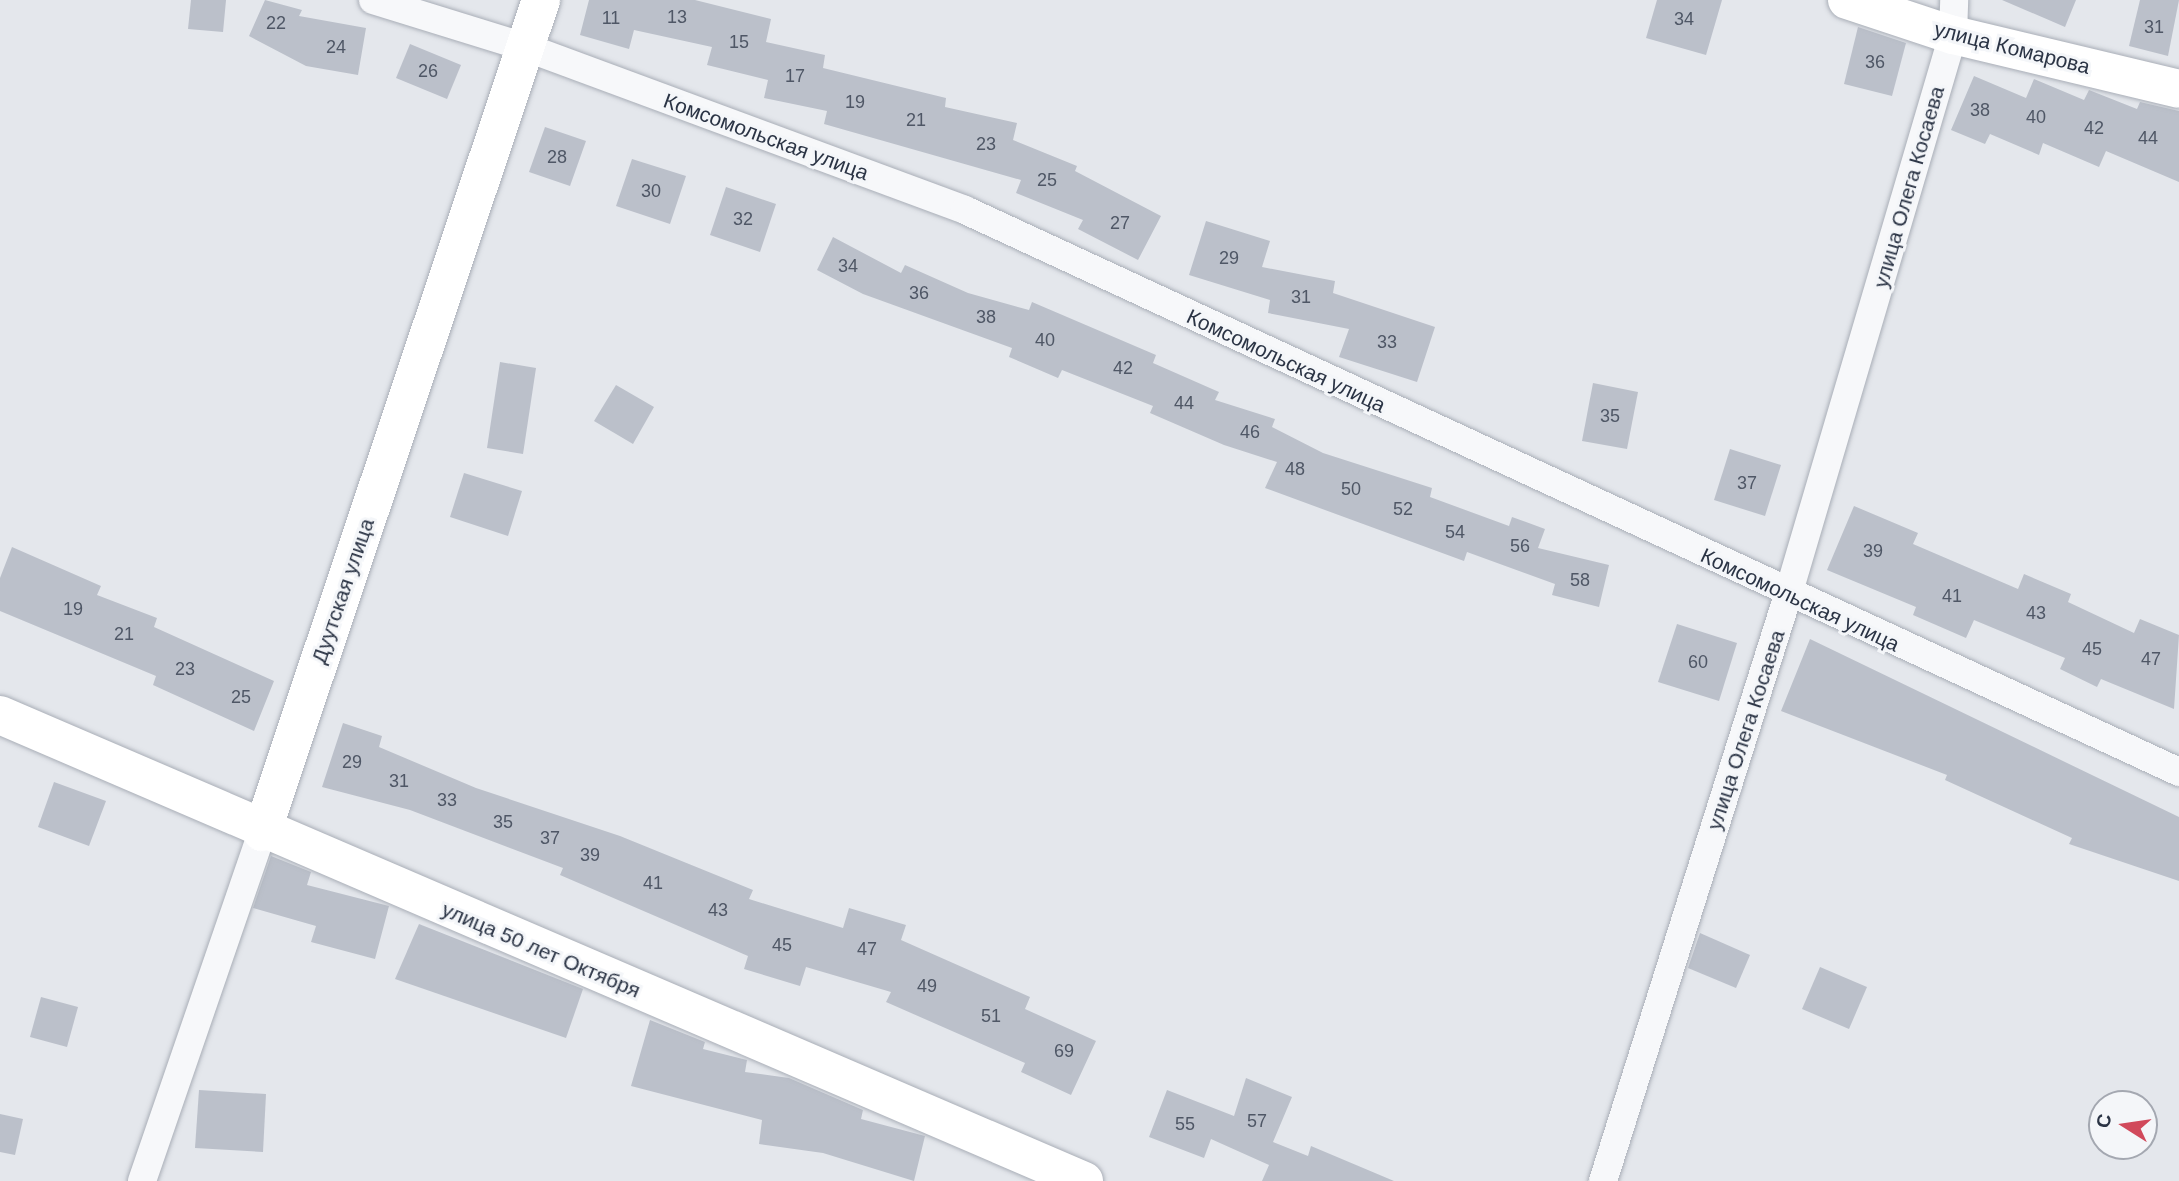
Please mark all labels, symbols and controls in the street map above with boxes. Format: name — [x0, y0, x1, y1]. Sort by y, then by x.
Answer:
house number: 13 — [667, 6, 687, 28]
house number: 11 — [602, 7, 620, 29]
house number: 34 — [1674, 8, 1694, 30]
house number: 22 — [266, 12, 286, 34]
street label: улица Комарова — [1932, 16, 2092, 80]
house number: 31 — [2144, 16, 2164, 38]
house number: 15 — [729, 31, 749, 53]
house number: 24 — [326, 36, 346, 58]
house number: 36 — [1865, 51, 1885, 73]
house number: 26 — [418, 60, 438, 82]
house number: 17 — [785, 65, 805, 87]
street label: улица Олега Косаева — [1868, 83, 1950, 291]
street label: Комсомольская улица — [660, 88, 872, 186]
house number: 19 — [845, 91, 865, 113]
house number: 38 — [1970, 99, 1990, 121]
house number: 40 — [2026, 106, 2046, 128]
house number: 21 — [906, 109, 926, 131]
house number: 42 — [2084, 117, 2104, 139]
house number: 44 — [2138, 127, 2158, 149]
house number: 23 — [976, 133, 996, 155]
house number: 28 — [547, 146, 567, 168]
house number: 25 — [1037, 169, 1057, 191]
house number: 30 — [641, 180, 661, 202]
house number: 32 — [733, 208, 753, 230]
house number: 27 — [1110, 212, 1130, 234]
house number: 29 — [1219, 247, 1239, 269]
house number: 34 — [838, 255, 858, 277]
house number: 36 — [909, 282, 929, 304]
house number: 31 — [1291, 286, 1311, 308]
street label: Комсомольская улица — [1183, 304, 1389, 418]
house number: 38 — [976, 306, 996, 328]
house number: 40 — [1035, 329, 1055, 351]
house number: 33 — [1377, 331, 1397, 353]
house number: 42 — [1113, 357, 1133, 379]
house number: 44 — [1174, 392, 1194, 414]
house number: 35 — [1600, 405, 1620, 427]
house number: 46 — [1240, 421, 1260, 443]
house number: 48 — [1285, 458, 1305, 480]
house number: 37 — [1737, 472, 1757, 494]
house number: 50 — [1341, 478, 1361, 500]
house number: 52 — [1393, 498, 1413, 520]
street label: Дуутская улица — [306, 515, 380, 667]
house number: 54 — [1445, 521, 1465, 543]
house number: 56 — [1510, 535, 1530, 557]
house number: 39 — [1863, 540, 1883, 562]
street label: Комсомольская улица — [1697, 543, 1903, 657]
house number: 58 — [1570, 569, 1590, 591]
house number: 41 — [1942, 585, 1962, 607]
house number: 19 — [63, 598, 83, 620]
house number: 43 — [2026, 602, 2046, 624]
house number: 21 — [114, 623, 134, 645]
street label: улица Олега Косаева — [1702, 627, 1790, 833]
house number: 45 — [2082, 638, 2102, 660]
house number: 47 — [2141, 648, 2161, 670]
house number: 60 — [1688, 651, 1708, 673]
house number: 23 — [175, 658, 195, 680]
house number: 25 — [231, 686, 251, 708]
house number: 29 — [342, 751, 362, 773]
house number: 31 — [389, 770, 409, 792]
house number: 33 — [437, 789, 457, 811]
house number: 35 — [493, 811, 513, 833]
house number: 37 — [540, 827, 560, 849]
house number: 39 — [580, 844, 600, 866]
house number: 41 — [643, 872, 663, 894]
street label: улица 50 лет Октября — [438, 897, 644, 1003]
house number: 43 — [708, 899, 728, 921]
house number: 45 — [772, 934, 792, 956]
house number: 47 — [857, 938, 877, 960]
house number: 49 — [917, 975, 937, 997]
house number: 51 — [981, 1005, 1001, 1027]
house number: 69 — [1054, 1040, 1074, 1062]
north arrow — [2088, 1090, 2158, 1160]
house number: 57 — [1247, 1110, 1267, 1132]
text: С — [2092, 1112, 2116, 1130]
house number: 55 — [1175, 1113, 1195, 1135]

